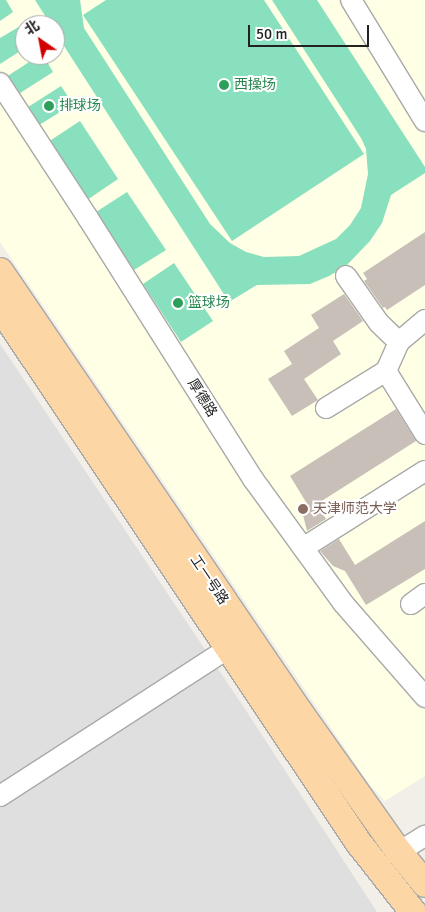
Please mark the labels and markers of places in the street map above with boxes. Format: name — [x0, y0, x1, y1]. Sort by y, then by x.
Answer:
place label: 西操场 — [234, 77, 276, 93]
marker: 西操场 — [218, 79, 230, 91]
place label: 排球场 — [59, 98, 101, 114]
marker: 排球场 — [43, 100, 55, 112]
place label: 篮球场 — [188, 295, 230, 311]
marker: 篮球场 — [172, 297, 184, 309]
place label: 天津师范大学 — [313, 501, 397, 517]
marker: 天津师范大学 — [297, 503, 309, 515]

